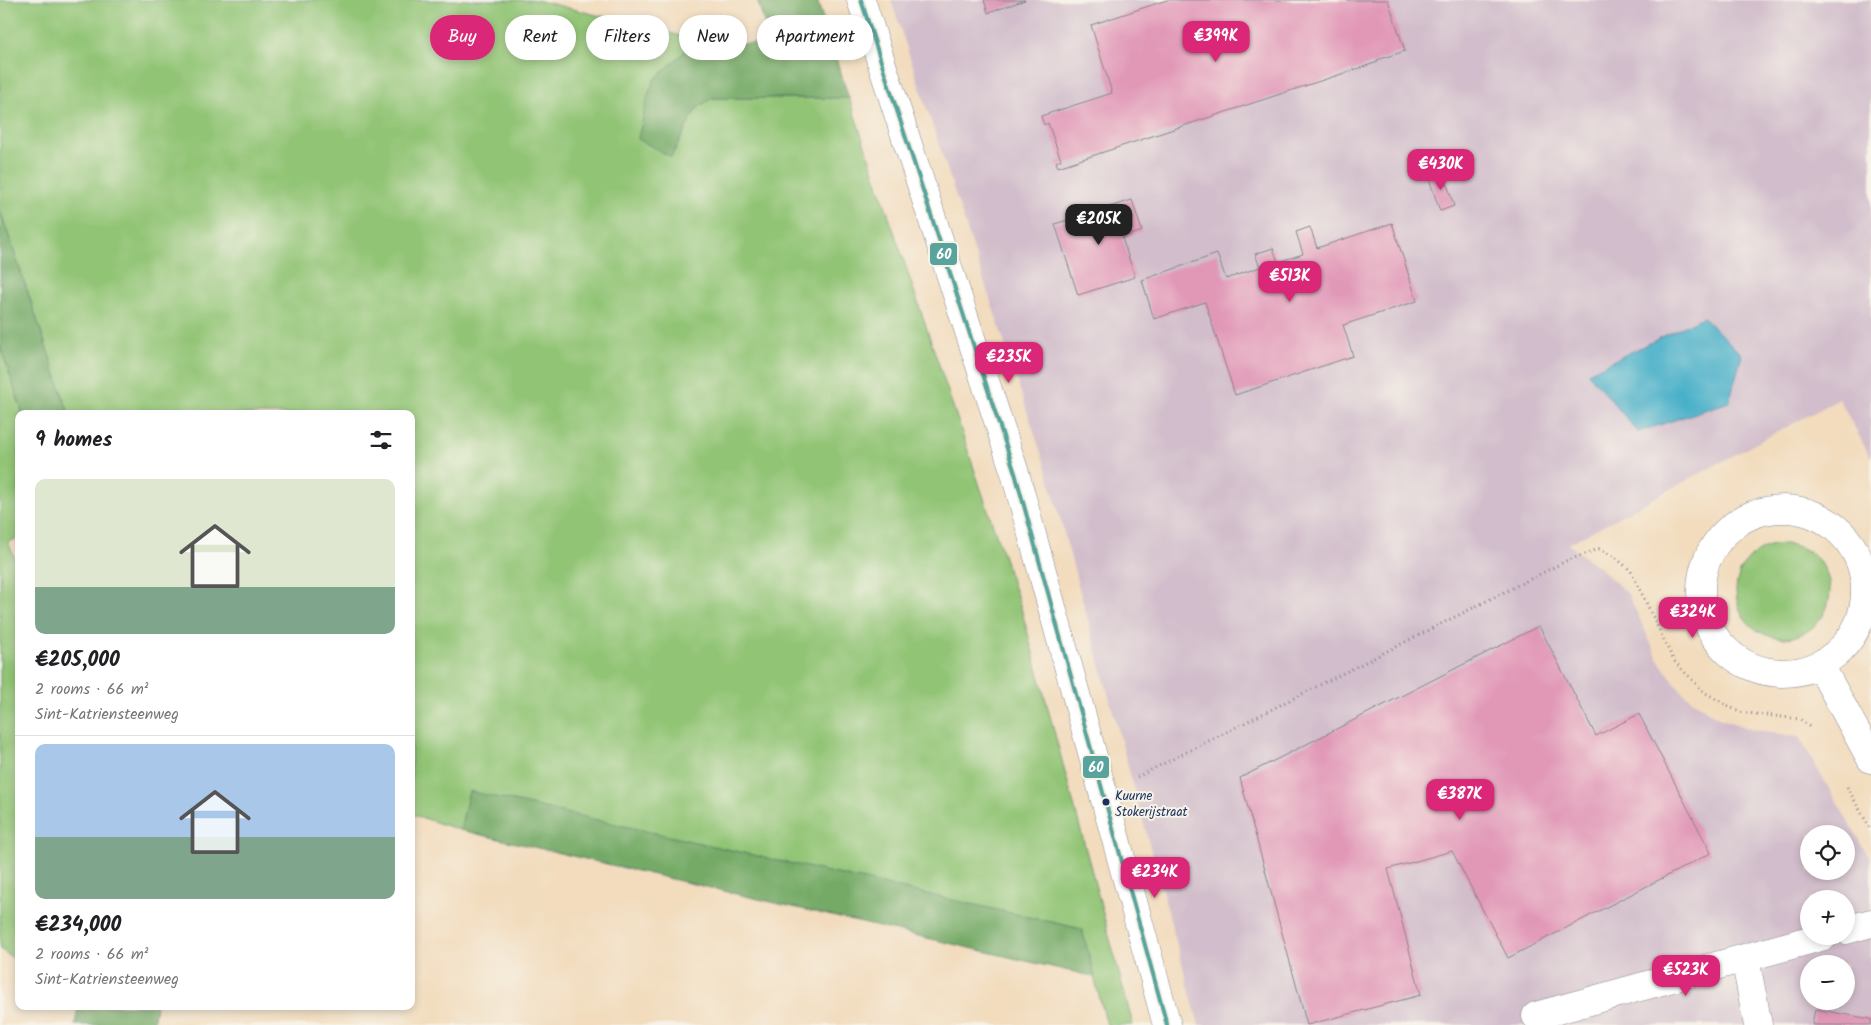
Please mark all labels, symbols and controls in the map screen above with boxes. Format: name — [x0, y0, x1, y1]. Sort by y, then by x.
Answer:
chip: Buy — [430, 15, 495, 60]
chip: Rent — [505, 15, 576, 60]
chip: Filters — [586, 15, 669, 60]
chip: New — [679, 15, 747, 60]
chip: Apartment — [757, 15, 873, 60]
pin: €399K — [1181, 20, 1251, 63]
text: €399K — [1194, 24, 1238, 49]
pin: €430K — [1406, 148, 1476, 191]
text: €430K — [1418, 152, 1464, 177]
pin: €205K — [1064, 204, 1134, 246]
text: €205K — [1076, 207, 1122, 232]
line badge: 60 — [929, 242, 958, 266]
text: 60 — [937, 244, 952, 266]
pin: €513K — [1255, 260, 1325, 303]
text: €513K — [1269, 264, 1311, 289]
pin: €235K — [974, 342, 1044, 384]
text: €235K — [986, 345, 1032, 370]
text: 9 homes — [35, 424, 112, 457]
icon: filters — [367, 426, 395, 454]
icon: home — [170, 511, 260, 601]
pin: €324K — [1658, 596, 1728, 639]
text: €324K — [1670, 600, 1716, 625]
text: €205,000 — [35, 644, 120, 677]
text: 2 rooms · 66 m² — [35, 677, 149, 702]
text: Sint-Katriensteenweg — [35, 702, 179, 727]
line badge: 60 — [1082, 755, 1110, 779]
text: 60 — [1089, 757, 1104, 779]
icon: home — [170, 777, 260, 867]
pin: €387K — [1425, 778, 1495, 821]
text: €387K — [1437, 782, 1483, 807]
place label: Kuurne Stokerijstraat — [1115, 786, 1189, 823]
marker: Kuurne Stokerijstraat — [1101, 797, 1111, 807]
map controls — [1800, 825, 1855, 1010]
button: locate — [1800, 825, 1855, 880]
pin: €234K — [1120, 856, 1190, 899]
text: €234K — [1132, 860, 1178, 885]
button: + — [1800, 890, 1855, 945]
text: €234,000 — [35, 909, 121, 942]
text: 2 rooms · 66 m² — [35, 942, 149, 967]
pin: €523K — [1651, 954, 1721, 997]
button: − — [1800, 955, 1855, 1010]
text: €523K — [1663, 958, 1709, 983]
text: Sint-Katriensteenweg — [35, 967, 179, 992]

